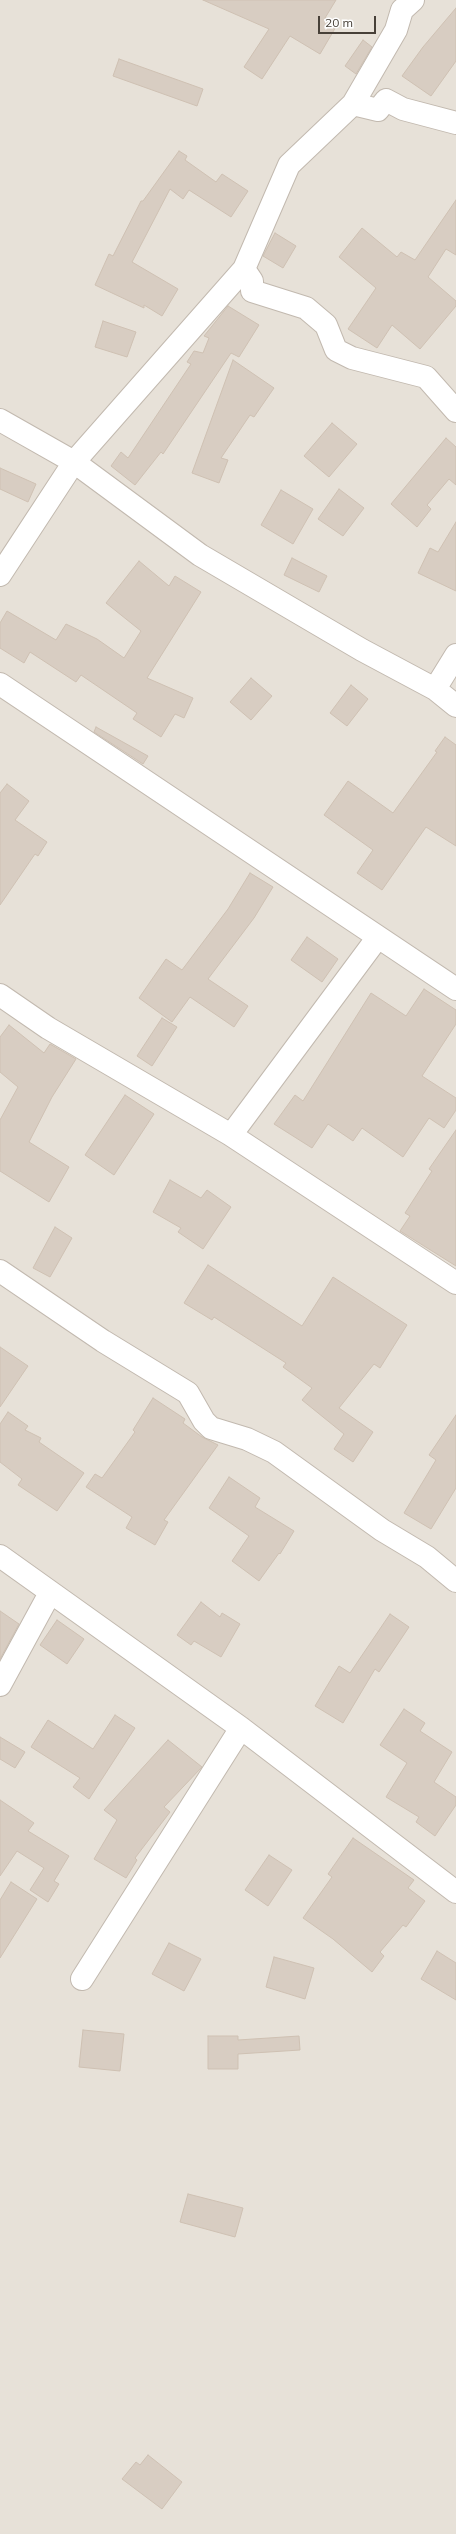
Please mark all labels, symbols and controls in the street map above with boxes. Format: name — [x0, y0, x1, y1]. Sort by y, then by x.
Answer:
scale bar — [320, 8, 378, 34]
text: 20 m — [325, 15, 353, 30]

